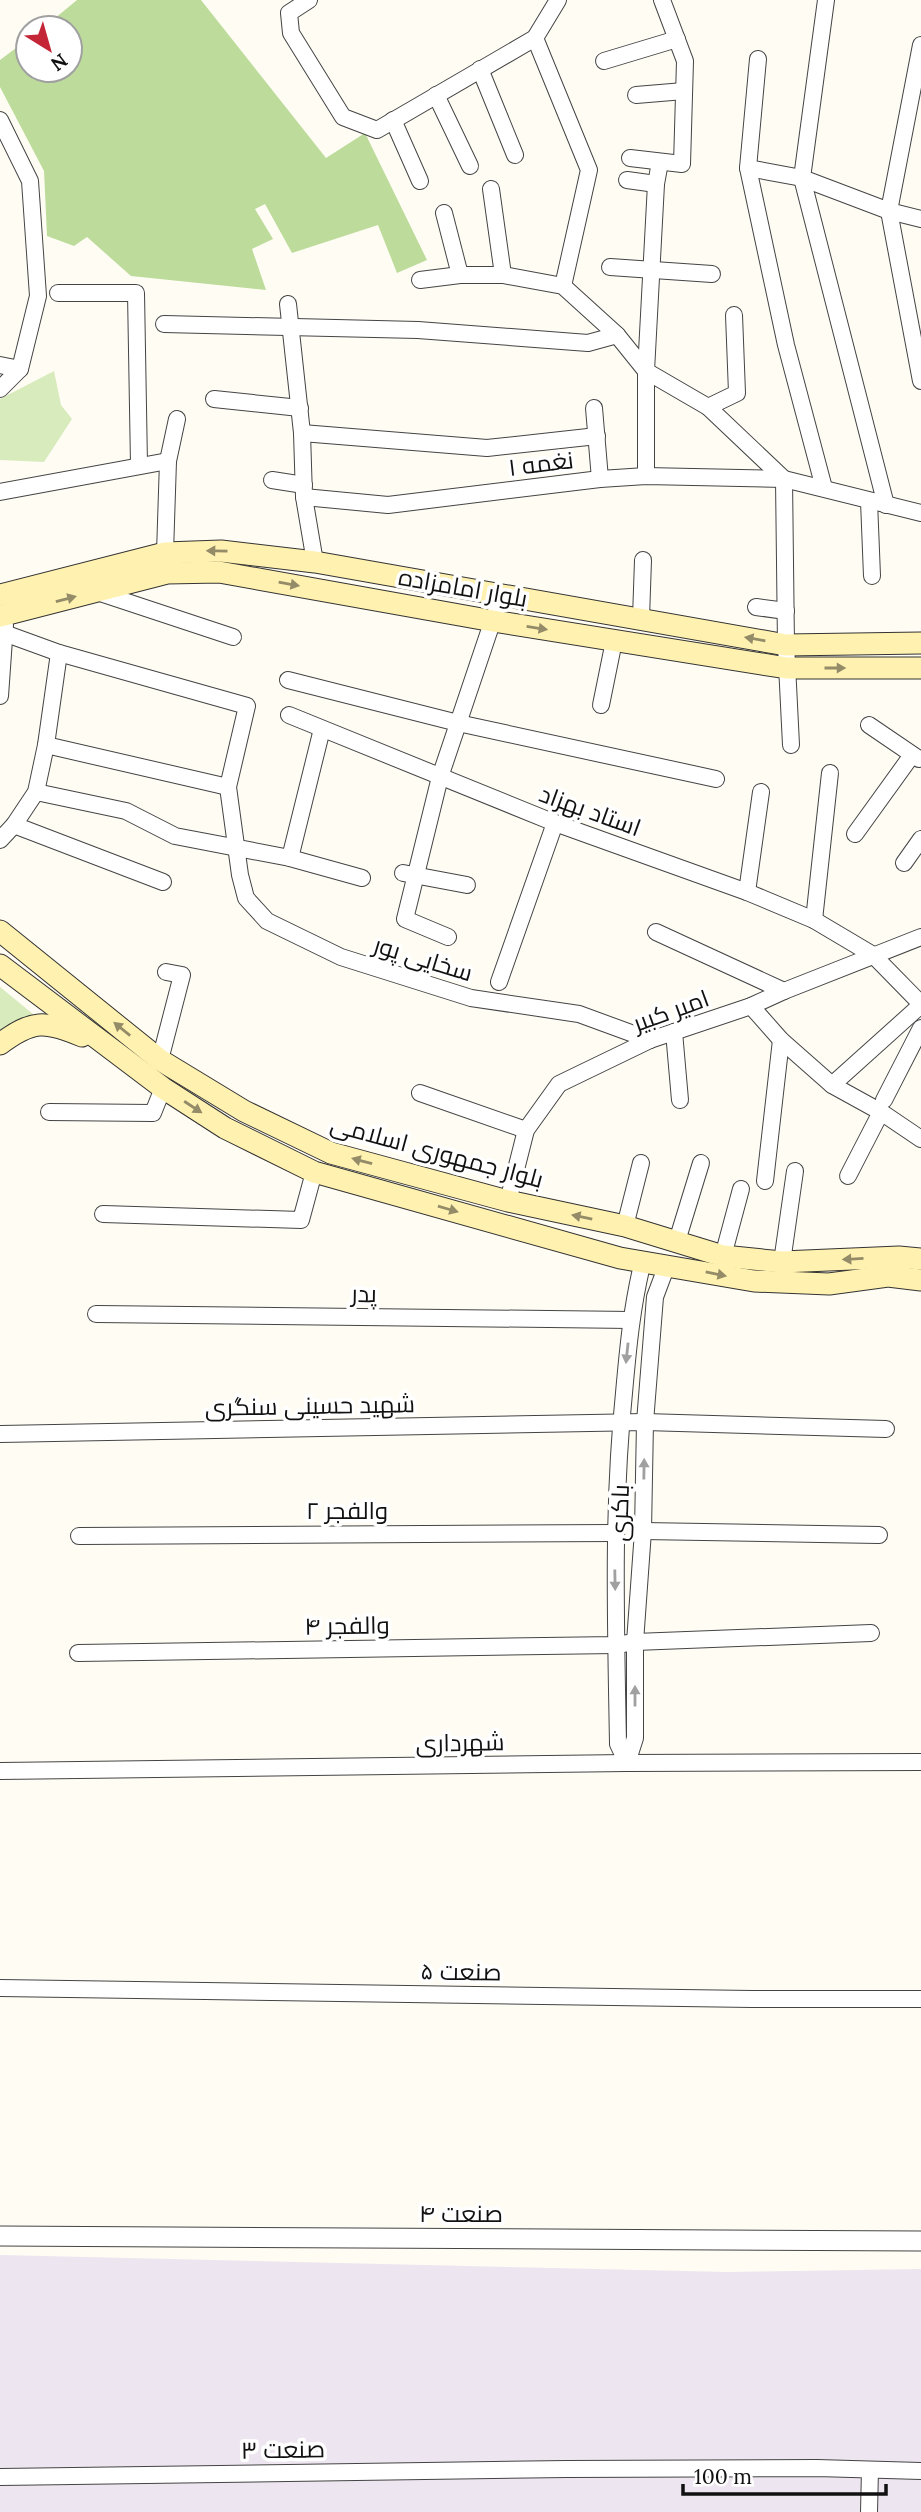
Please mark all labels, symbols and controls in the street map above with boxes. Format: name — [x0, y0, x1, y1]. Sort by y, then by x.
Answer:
north arrow — [14, 14, 84, 84]
text: N — [46, 49, 72, 77]
street label: نغمه ۱ — [507, 444, 575, 483]
one-way arrow — [205, 546, 227, 557]
street label: بلوار امامزاده — [396, 561, 530, 614]
one-way arrow — [278, 579, 300, 590]
one-way arrow — [55, 593, 77, 604]
one-way arrow — [527, 623, 549, 634]
one-way arrow — [744, 633, 766, 644]
one-way arrow — [825, 662, 847, 674]
street label: استاد بهزاد — [535, 778, 645, 843]
street label: سخایی پور — [368, 928, 476, 989]
street label: امیر کبیر — [627, 982, 713, 1039]
one-way arrow — [113, 1021, 131, 1036]
one-way arrow — [184, 1100, 202, 1114]
street label: بلوار جمهوری اسلامی — [327, 1108, 547, 1195]
one-way arrow — [351, 1156, 372, 1166]
one-way arrow — [438, 1205, 459, 1215]
one-way arrow — [571, 1211, 593, 1222]
one-way arrow — [842, 1254, 864, 1265]
one-way arrow — [705, 1269, 727, 1280]
street label: پدر — [349, 1278, 378, 1310]
one-way arrow — [622, 1342, 633, 1364]
street label: شهید حسینی سنگری — [205, 1388, 415, 1423]
one-way arrow — [639, 1458, 650, 1480]
street label: باکری — [603, 1484, 636, 1542]
street label: والفجر ۲ — [306, 1495, 388, 1526]
one-way arrow — [610, 1569, 621, 1591]
street label: والفجر ۴ — [304, 1609, 390, 1642]
one-way arrow — [629, 1685, 641, 1707]
street label: شهرداری — [415, 1726, 505, 1759]
street label: صنعت ۵ — [420, 1955, 502, 1988]
street label: صنعت ۴ — [419, 2198, 503, 2229]
street label: صنعت ۳ — [241, 2433, 325, 2466]
scale bar — [683, 2452, 886, 2496]
text: 100 m — [694, 2463, 752, 2490]

